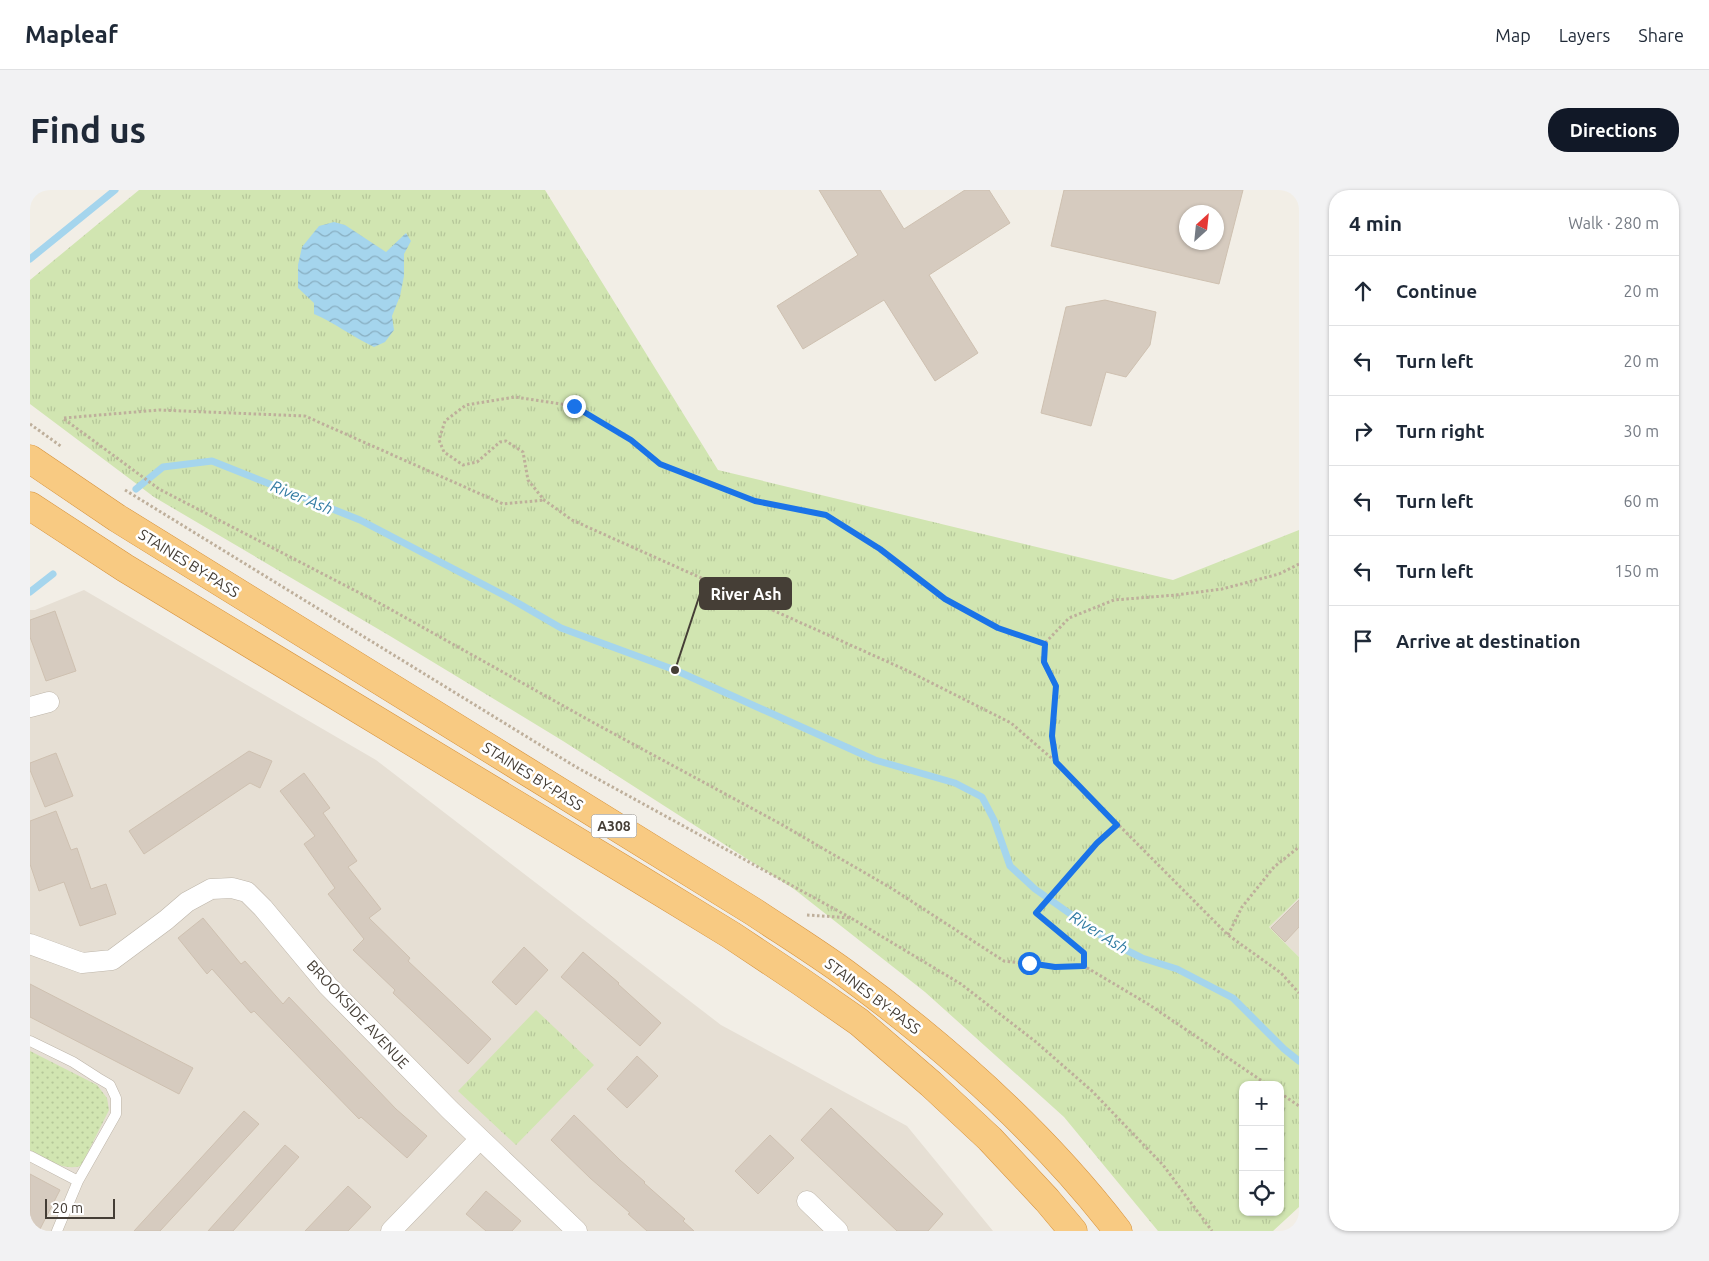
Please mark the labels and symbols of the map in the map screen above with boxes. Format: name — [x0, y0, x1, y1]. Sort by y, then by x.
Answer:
north arrow — [1179, 205, 1224, 250]
route end — [563, 395, 586, 418]
water label: River Ash — [268, 476, 336, 518]
street label: STAINES BY-PASS — [136, 525, 242, 601]
callout: River Ash — [700, 578, 791, 609]
text: River Ash — [710, 585, 782, 603]
street label: STAINES BY-PASS — [480, 738, 586, 814]
road number: A308 — [592, 814, 636, 838]
water label: River Ash — [1067, 907, 1131, 957]
route start — [1018, 952, 1041, 975]
street label: STAINES BY-PASS — [822, 955, 924, 1038]
street label: BROOKSIDE AVENUE — [303, 956, 413, 1072]
scale bar — [45, 1196, 115, 1219]

